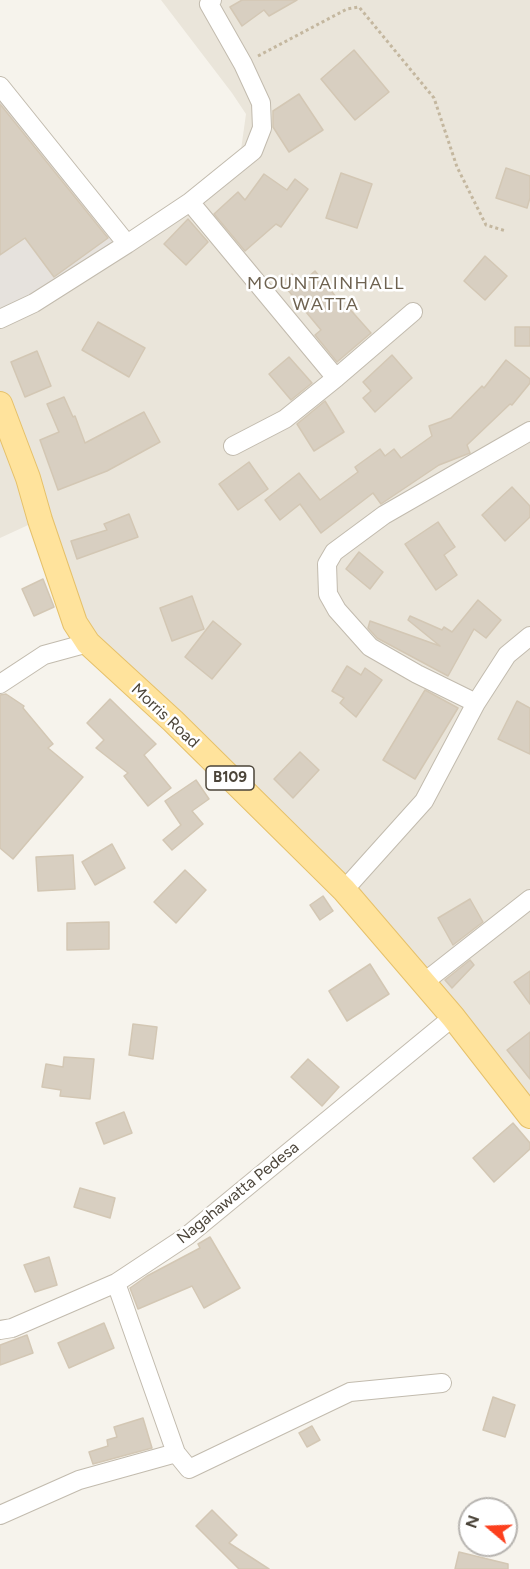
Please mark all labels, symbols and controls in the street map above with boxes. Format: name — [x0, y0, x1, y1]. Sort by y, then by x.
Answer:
district label: MOUNTAINHALL WATTA — [247, 273, 405, 316]
street label: Morris Road — [127, 680, 203, 752]
road number: B109 — [206, 766, 254, 790]
street label: Nagahawatta Pedesa — [173, 1138, 303, 1248]
north arrow — [458, 1497, 518, 1557]
text: N — [461, 1513, 483, 1531]

